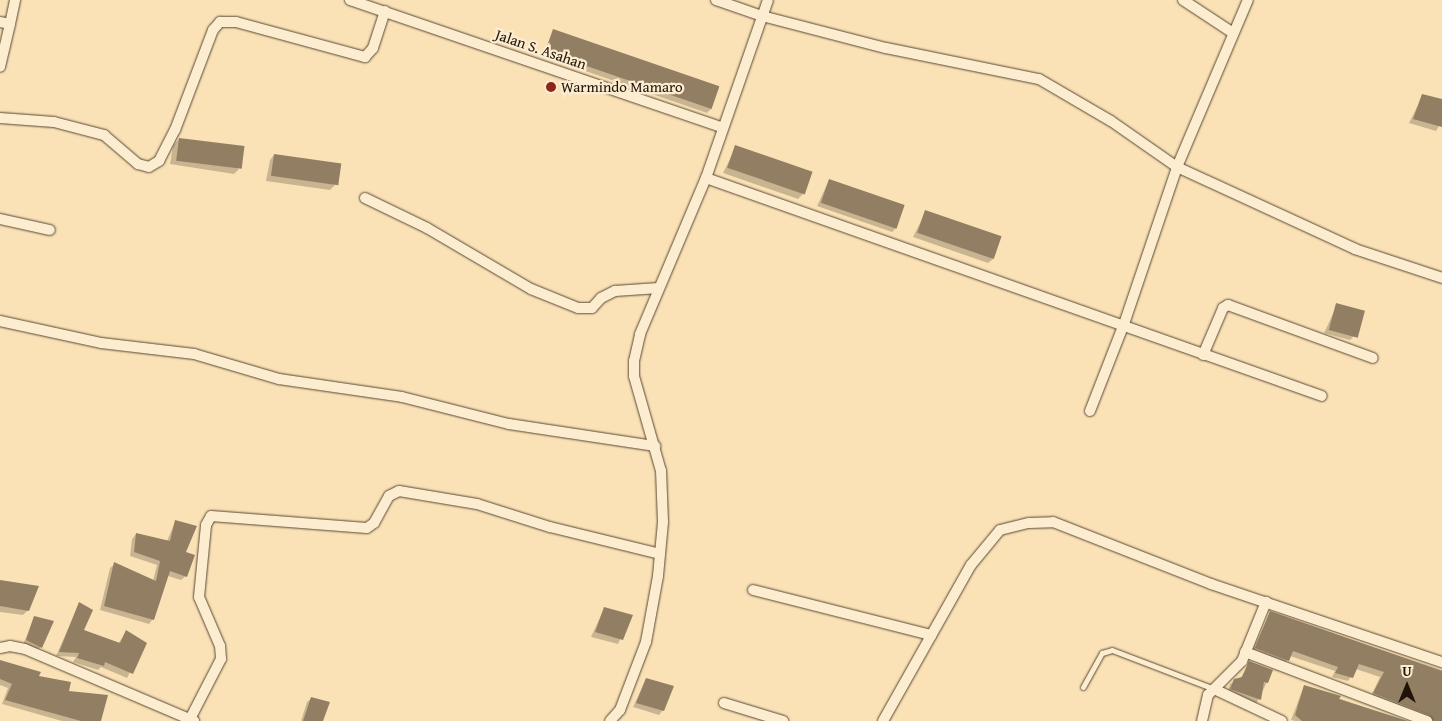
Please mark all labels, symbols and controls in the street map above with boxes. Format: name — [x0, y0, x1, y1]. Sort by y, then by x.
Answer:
street label: Jalan S. Asahan — [493, 25, 589, 73]
place label: Warmindo Mamaro — [561, 78, 683, 96]
marker: Warmindo Mamaro — [545, 81, 557, 93]
north arrow — [1382, 661, 1432, 711]
text: U — [1402, 661, 1412, 681]

